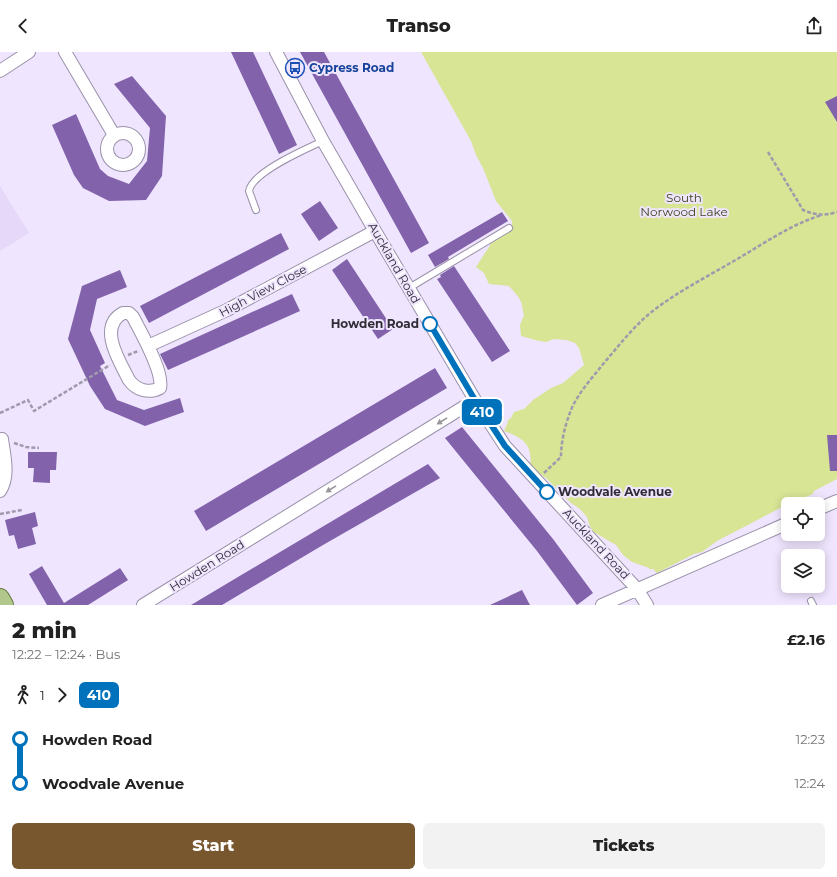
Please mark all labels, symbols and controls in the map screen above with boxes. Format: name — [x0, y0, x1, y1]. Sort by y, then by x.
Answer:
icon: back — [12, 15, 34, 37]
text: Transo — [386, 15, 451, 37]
icon: share — [803, 15, 825, 37]
bus stop icon: Cypress Road — [284, 57, 306, 79]
place label: Cypress Road — [309, 60, 394, 75]
park label: South Norwood Lake — [640, 190, 728, 219]
street label: Auckland Road — [365, 219, 424, 306]
street label: High View Close — [216, 261, 309, 320]
place label: Howden Road — [331, 316, 419, 331]
marker: Howden Road — [422, 316, 438, 332]
line badge: 410 — [459, 399, 505, 425]
text: 410 — [470, 403, 494, 421]
one-way arrow — [437, 417, 447, 425]
marker: Woodvale Avenue — [539, 484, 555, 500]
place label: Woodvale Avenue — [558, 484, 672, 499]
one-way arrow — [326, 485, 336, 493]
map controls — [781, 497, 825, 593]
button: locate — [781, 497, 825, 541]
street label: Auckland Road — [560, 505, 633, 582]
street label: Howden Road — [167, 537, 247, 595]
button: layers — [781, 549, 825, 593]
text: 2 min — [12, 617, 77, 644]
text: £2.16 — [787, 630, 825, 649]
text: 12:22 – 12:24 · Bus — [12, 646, 120, 662]
icon: walk — [12, 684, 34, 706]
icon: forward — [51, 684, 73, 706]
text: 410 — [87, 686, 111, 704]
text: 1 — [40, 687, 45, 703]
text: Howden Road — [42, 730, 152, 749]
text: 12:23 — [795, 731, 825, 747]
text: Woodvale Avenue — [42, 774, 184, 793]
text: 12:24 — [794, 775, 825, 791]
button: Start — [12, 823, 415, 869]
button: Tickets — [423, 823, 825, 869]

